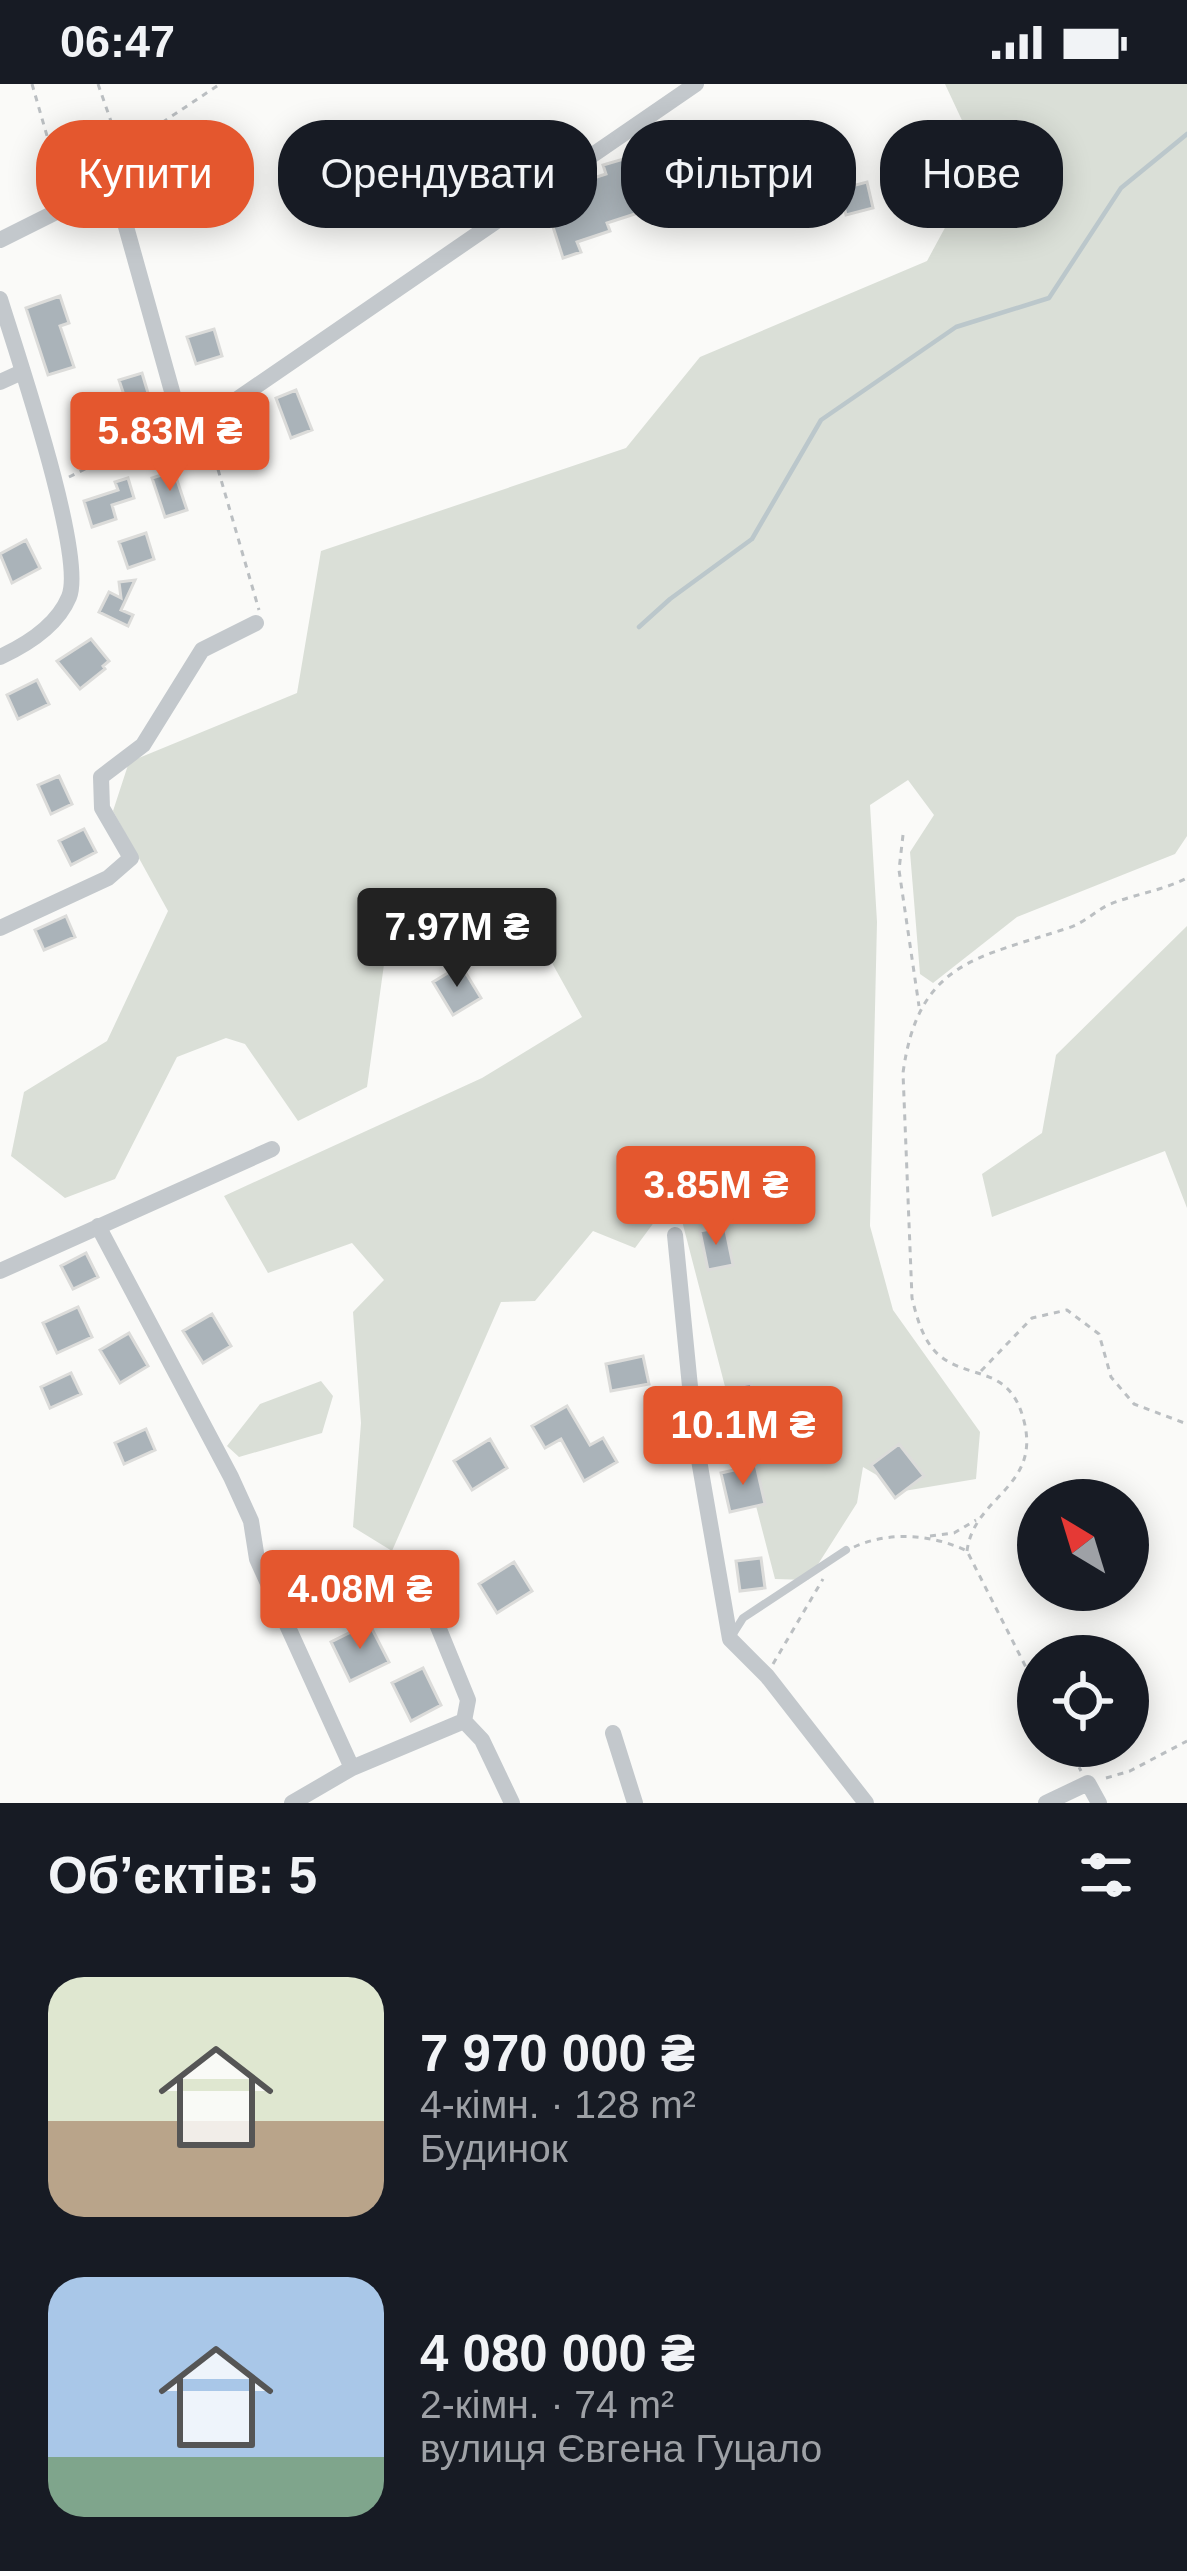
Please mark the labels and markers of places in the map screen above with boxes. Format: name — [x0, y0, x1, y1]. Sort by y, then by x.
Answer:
pin: 5.83M ₴ — [59, 392, 281, 494]
pin: 7.97M ₴ — [346, 888, 568, 990]
pin: 3.85M ₴ — [605, 1146, 827, 1248]
pin: 10.1M ₴ — [632, 1386, 854, 1488]
pin: 4.08M ₴ — [249, 1550, 471, 1652]

